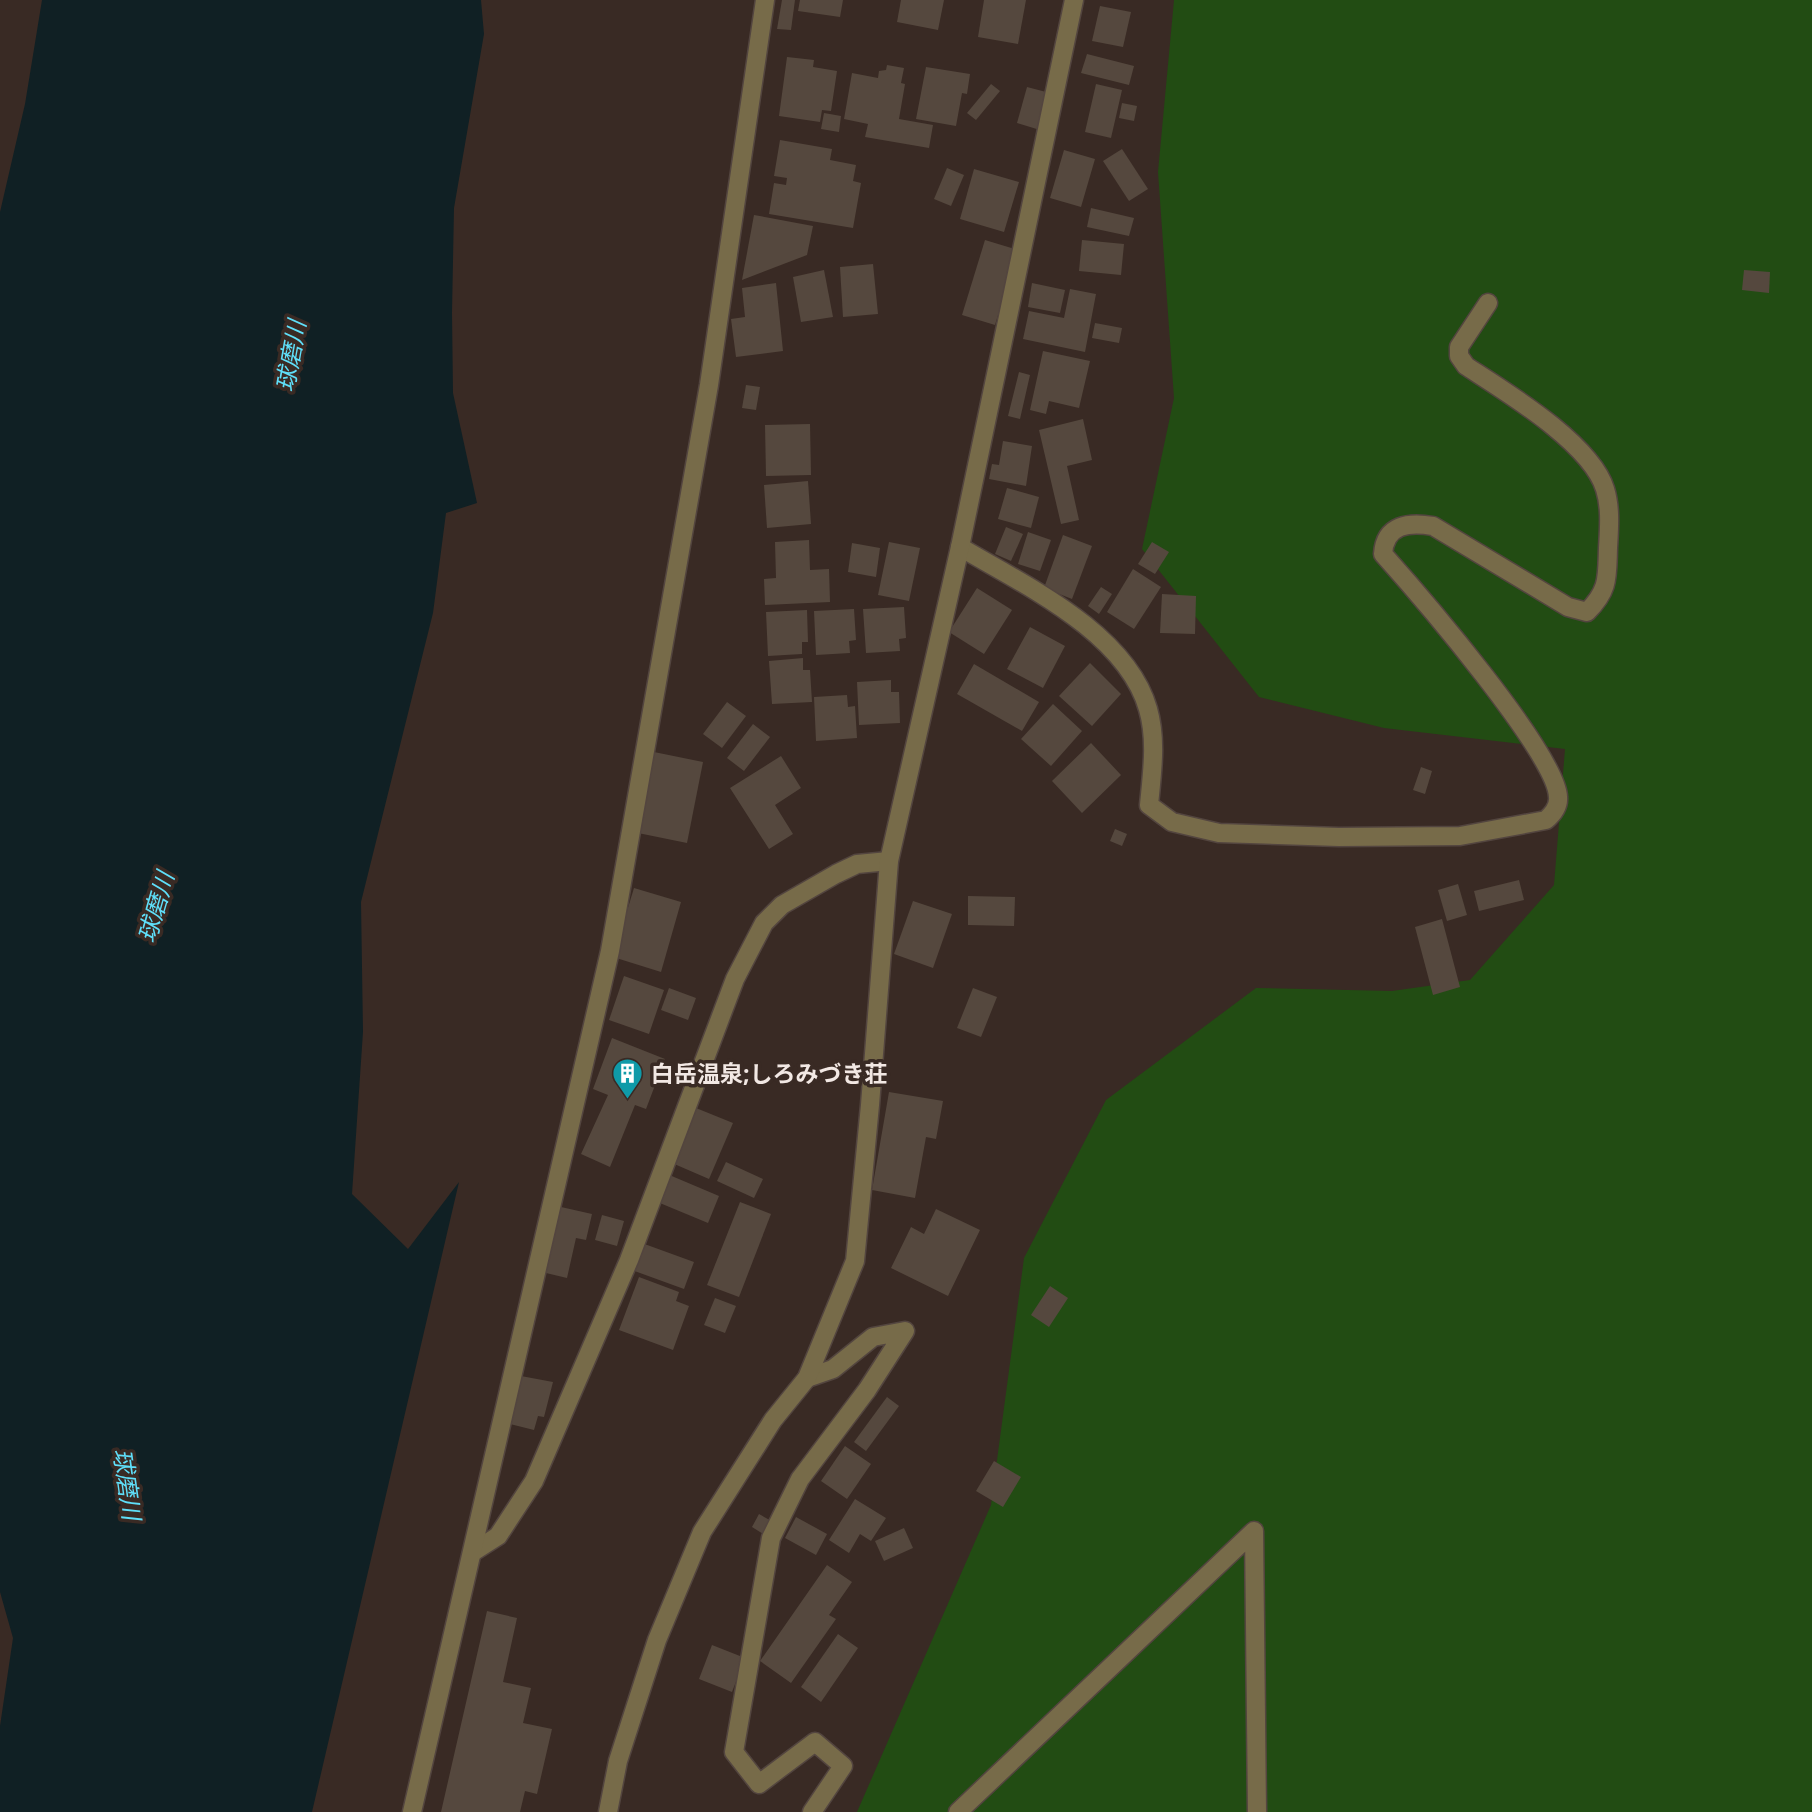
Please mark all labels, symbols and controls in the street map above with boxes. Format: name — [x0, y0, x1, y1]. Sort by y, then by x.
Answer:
water label: 球磨川 — [267, 315, 313, 394]
water label: 球磨川 — [129, 865, 182, 946]
building icon: 白岳温泉;しろみづき荘 — [611, 1056, 645, 1100]
place label: 白岳温泉;しろみづき荘 — [651, 1057, 888, 1089]
water label: 球磨川 — [107, 1446, 150, 1525]

